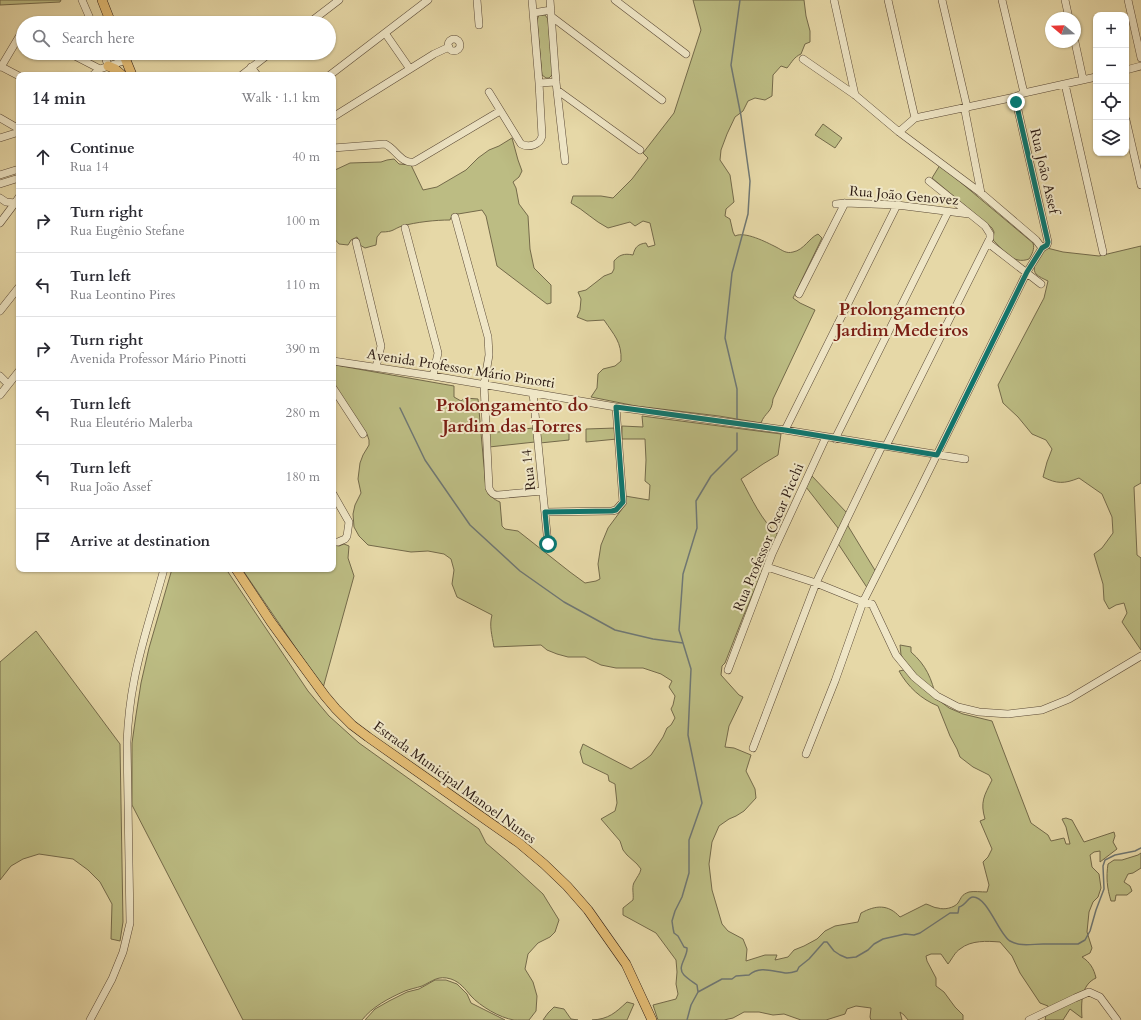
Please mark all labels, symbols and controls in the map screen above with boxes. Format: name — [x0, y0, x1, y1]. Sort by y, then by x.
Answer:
north arrow — [1045, 12, 1081, 48]
map controls — [1093, 12, 1129, 156]
button: + — [1093, 12, 1129, 48]
search box — [16, 16, 336, 60]
icon: search — [30, 27, 52, 49]
text: Search here — [62, 28, 135, 48]
button: − — [1093, 48, 1129, 84]
button: locate — [1093, 84, 1129, 120]
text: 14 min — [32, 87, 86, 110]
text: Walk · 1.1 km — [241, 89, 320, 107]
route end — [1007, 93, 1025, 111]
button: layers — [1093, 120, 1129, 156]
street label: Rua João Assef — [1025, 127, 1064, 218]
text: Continue — [70, 138, 135, 158]
icon: ahead — [32, 146, 54, 168]
text: 40 m — [292, 148, 320, 166]
text: Rua 14 — [70, 158, 109, 176]
street label: Rua João Genovez — [849, 181, 960, 210]
text: Turn right — [70, 202, 143, 222]
icon: right — [32, 210, 54, 232]
text: 100 m — [286, 212, 320, 230]
text: Rua Eugênio Stefane — [70, 222, 185, 240]
text: Turn left — [70, 266, 131, 286]
icon: left — [32, 274, 54, 296]
text: 110 m — [286, 276, 320, 294]
text: Rua Leontino Pires — [70, 286, 175, 304]
district label: Prolongamento Jardim Medeiros — [833, 297, 968, 343]
text: Turn right — [70, 330, 143, 350]
icon: right — [32, 338, 54, 360]
text: 390 m — [286, 340, 320, 358]
street label: Avenida Professor Mário Pinotti — [366, 344, 556, 393]
text: Avenida Professor Mário Pinotti — [70, 350, 246, 368]
district label: Prolongamento do Jardim das Torres — [436, 393, 588, 439]
text: Turn left — [70, 394, 131, 414]
icon: left — [32, 402, 54, 424]
text: 280 m — [286, 404, 320, 422]
text: Rua Eleutério Malerba — [70, 414, 193, 432]
street label: Rua 14 — [517, 448, 540, 492]
text: Turn left — [70, 458, 131, 478]
street label: Rua Professor Oscar Picchi — [729, 460, 808, 614]
icon: left — [32, 466, 54, 488]
text: 180 m — [286, 468, 320, 486]
text: Rua João Assef — [70, 478, 151, 496]
icon: arrive — [32, 530, 54, 552]
text: Arrive at destination — [70, 531, 210, 551]
route start — [539, 535, 557, 553]
street label: Estrada Municipal Manoel Nunes — [369, 717, 540, 848]

